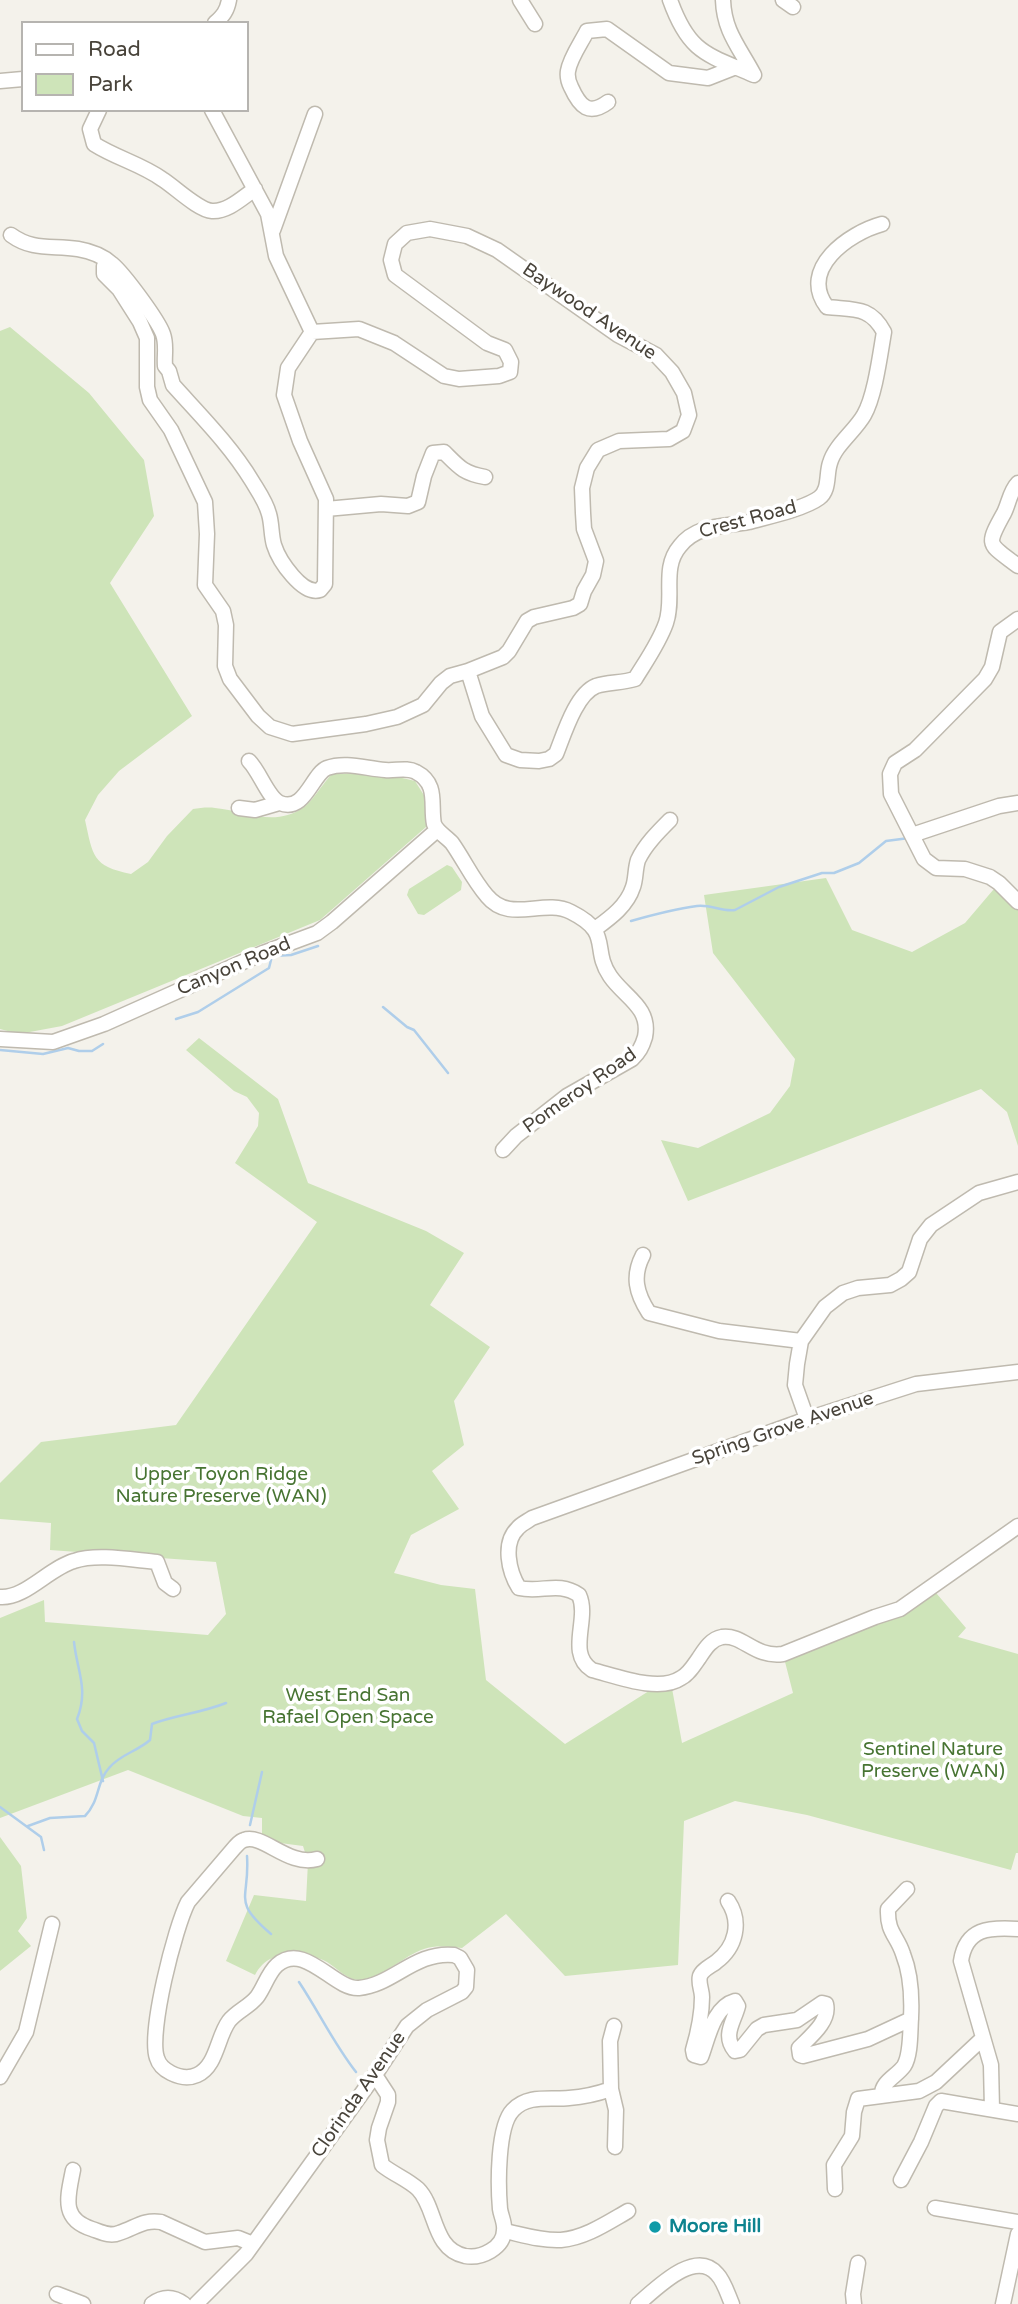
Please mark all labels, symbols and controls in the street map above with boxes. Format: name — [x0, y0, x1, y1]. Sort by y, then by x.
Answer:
legend — [21, 21, 248, 112]
text: Road — [88, 37, 141, 62]
text: Park — [88, 72, 133, 97]
street label: Baywood Avenue — [518, 259, 660, 365]
street label: Crest Road — [697, 496, 799, 544]
street label: Canyon Road — [174, 933, 294, 1001]
street label: Pomeroy Road — [519, 1043, 641, 1139]
street label: Spring Grove Avenue — [689, 1387, 877, 1471]
park label: Upper Toyon Ridge Nature Preserve (WAN) — [115, 1464, 327, 1508]
park label: West End San Rafael Open Space — [262, 1685, 434, 1729]
park label: Sentinel Nature Preserve (WAN) — [861, 1739, 1005, 1783]
street label: Clorinda Avenue — [307, 2028, 411, 2162]
place label: Moore Hill — [669, 2216, 761, 2238]
marker: Moore Hill — [647, 2219, 663, 2235]

